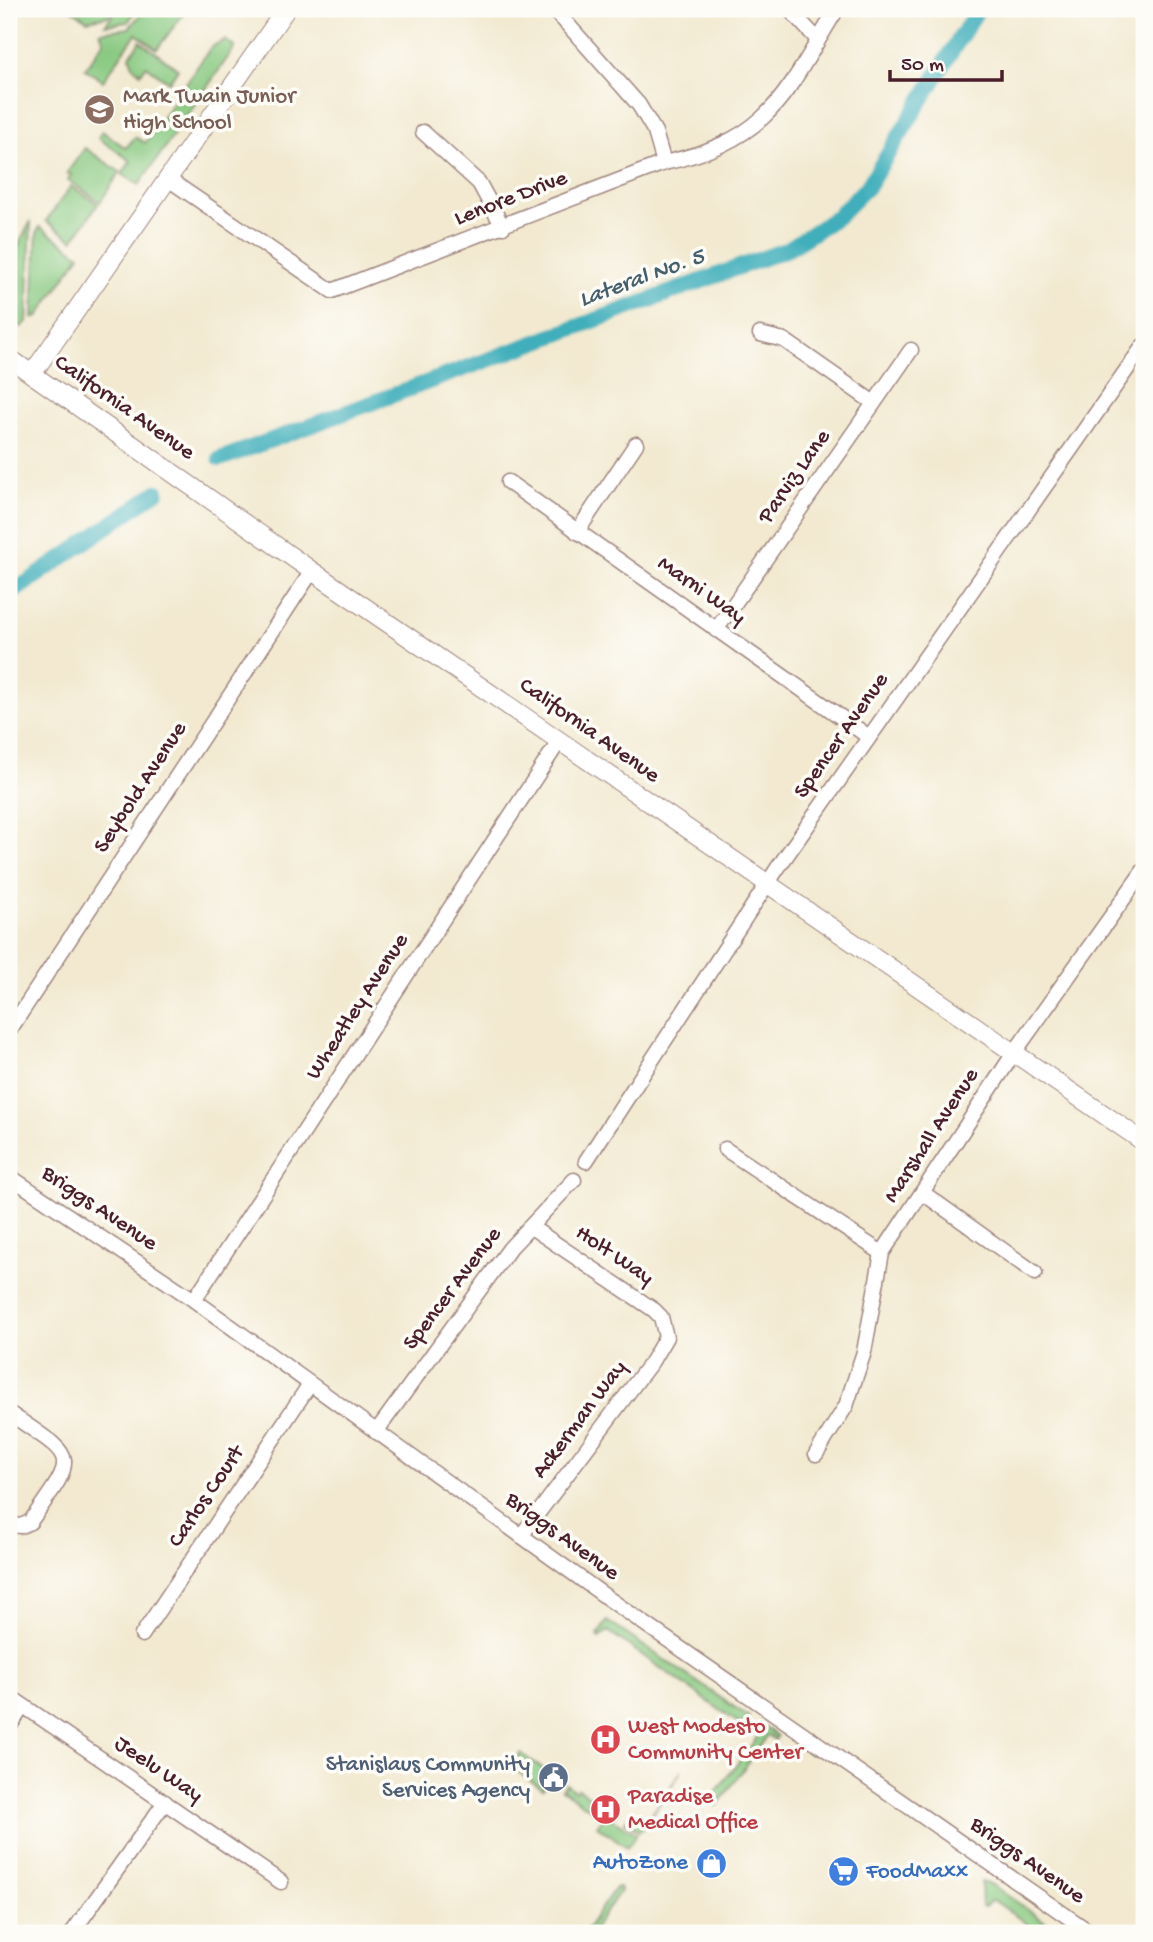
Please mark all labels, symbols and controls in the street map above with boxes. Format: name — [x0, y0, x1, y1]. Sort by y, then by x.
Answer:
scale bar — [890, 38, 1002, 82]
text: 50 m — [901, 54, 944, 79]
place label: Mark Twain Junior High School — [123, 84, 297, 137]
school or university icon: Mark Twain Junior High School — [83, 93, 117, 127]
street label: Lenore Drive — [451, 165, 572, 233]
water label: Lateral No. 5 — [575, 242, 711, 315]
street label: California Avenue — [48, 349, 201, 467]
street label: Parviz Lane — [752, 424, 838, 530]
street label: Marni Way — [652, 551, 750, 631]
street label: Spencer Avenue — [789, 667, 896, 804]
street label: California Avenue — [513, 672, 666, 790]
street label: Seybold Avenue — [89, 716, 194, 859]
street label: Wheatley Avenue — [301, 928, 416, 1085]
street label: Marshall Avenue — [878, 1063, 986, 1208]
street label: Briggs Avenue — [35, 1160, 163, 1258]
street label: Holt Way — [570, 1220, 658, 1292]
street label: Spencer Avenue — [398, 1221, 509, 1356]
street label: Ackerman Way — [527, 1356, 633, 1484]
street label: Carlos Court — [163, 1440, 252, 1553]
street label: Briggs Avenue — [499, 1486, 625, 1588]
place label: West Modesto Community Center — [628, 1714, 804, 1767]
hospital icon: West Modesto Community Center — [588, 1723, 622, 1757]
street label: Jeelu Way — [109, 1731, 207, 1809]
place label: Stanislaus Community Services Agency — [326, 1752, 530, 1805]
public building icon: Stanislaus Community Services Agency — [536, 1761, 570, 1795]
place label: Paradise Medical Office — [627, 1784, 759, 1837]
hospital icon: Paradise Medical Office — [588, 1793, 622, 1827]
street label: Briggs Avenue — [963, 1811, 1091, 1911]
shop icon: AutoZone — [694, 1846, 728, 1880]
place label: AutoZone — [593, 1850, 689, 1877]
supermarket icon: FoodMaxx — [826, 1855, 860, 1889]
place label: FoodMaxx — [865, 1859, 968, 1886]

